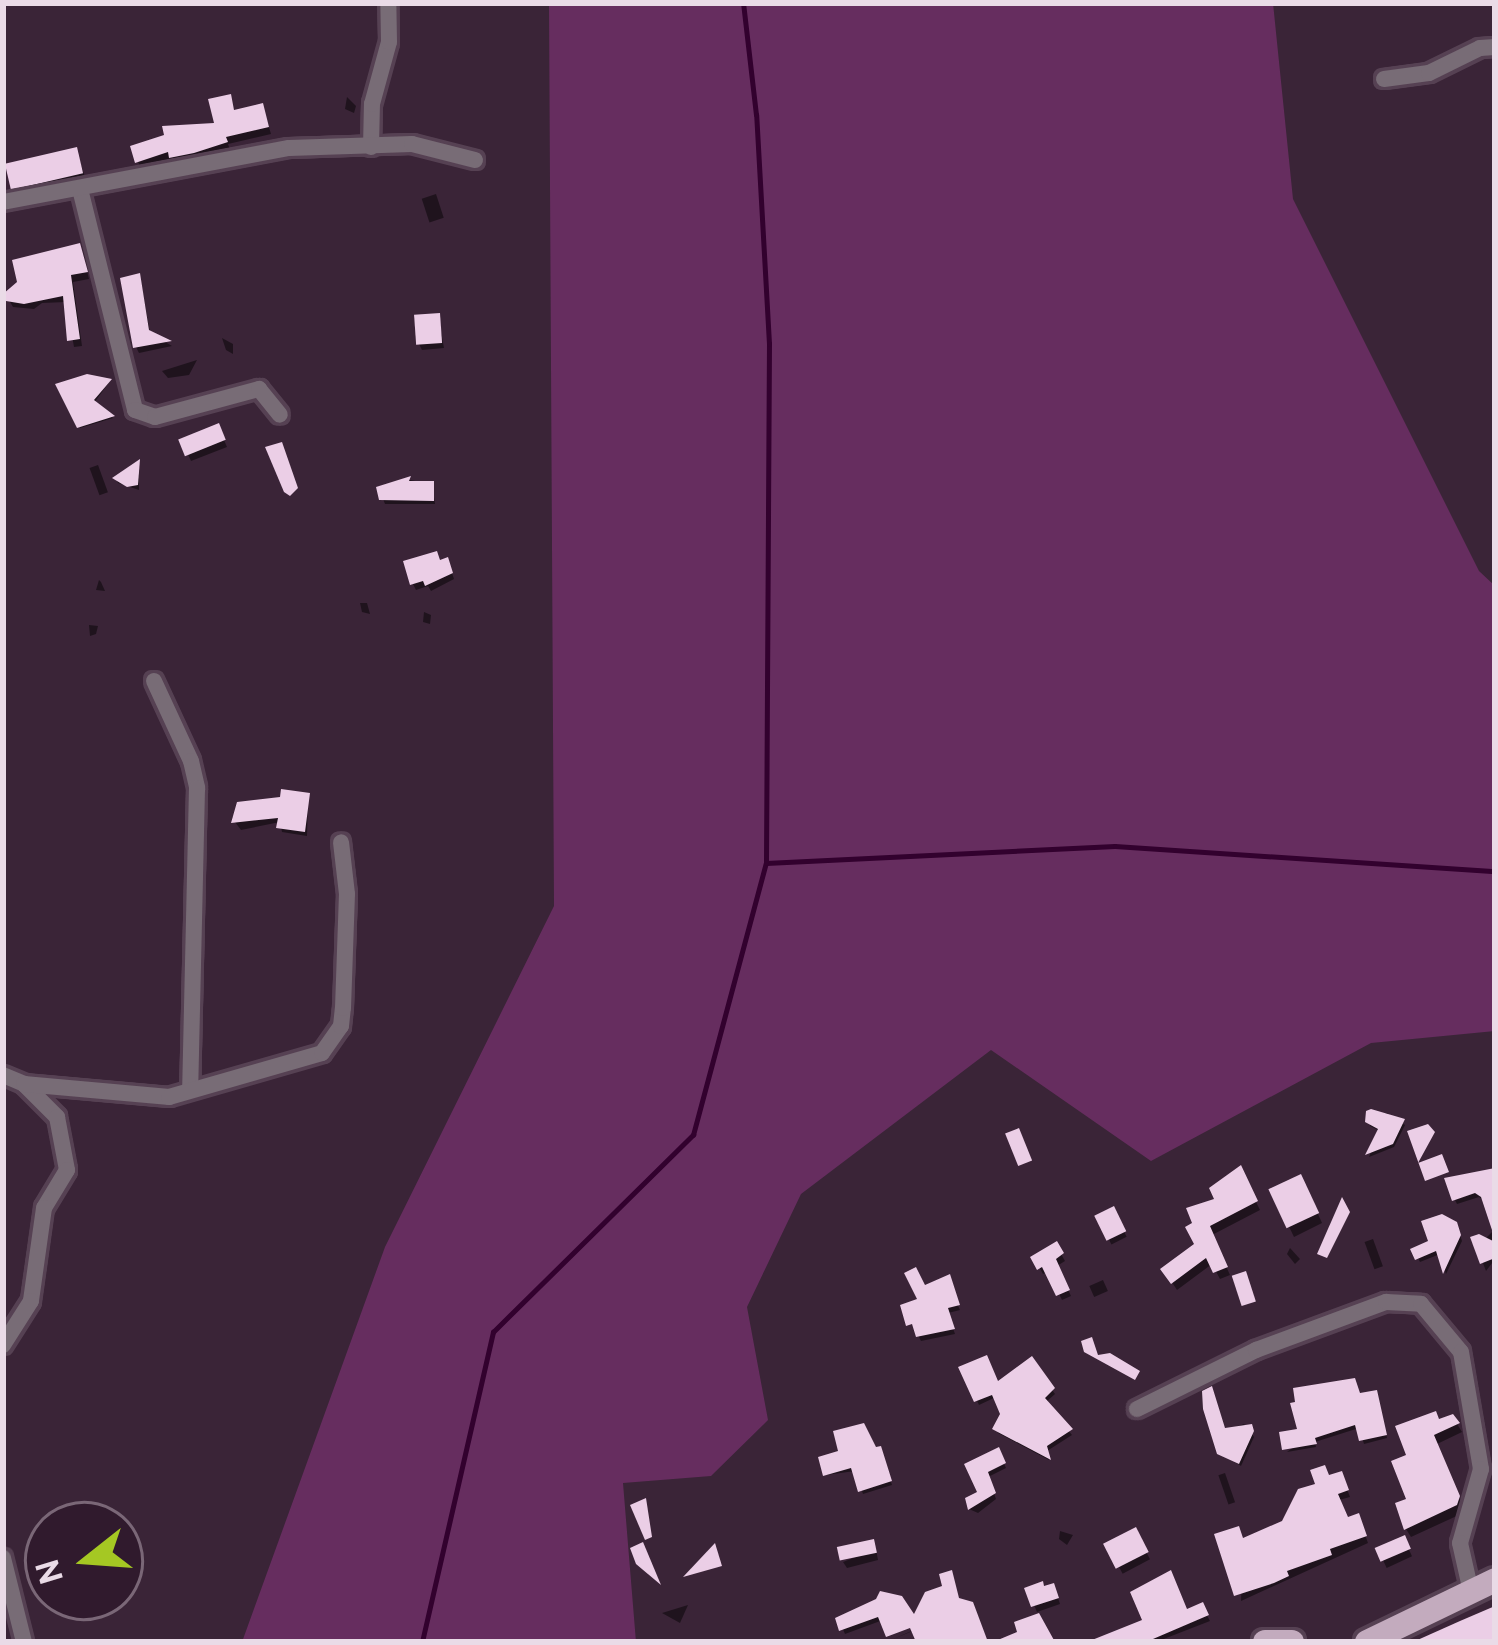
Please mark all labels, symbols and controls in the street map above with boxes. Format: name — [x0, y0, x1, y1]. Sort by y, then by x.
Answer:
north arrow — [24, 1501, 144, 1621]
text: N — [29, 1553, 76, 1588]

